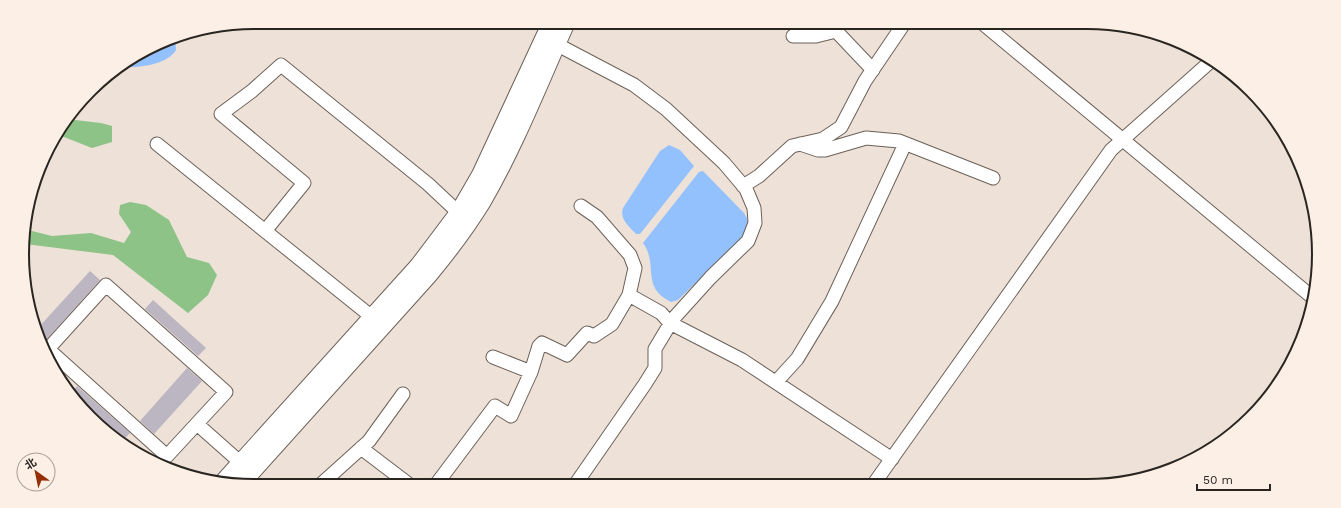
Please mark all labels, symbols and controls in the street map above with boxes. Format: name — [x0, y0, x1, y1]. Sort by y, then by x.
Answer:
north arrow — [16, 452, 56, 492]
text: 北 — [23, 456, 39, 472]
scale bar — [1197, 466, 1270, 492]
text: 50 m — [1203, 473, 1233, 487]

